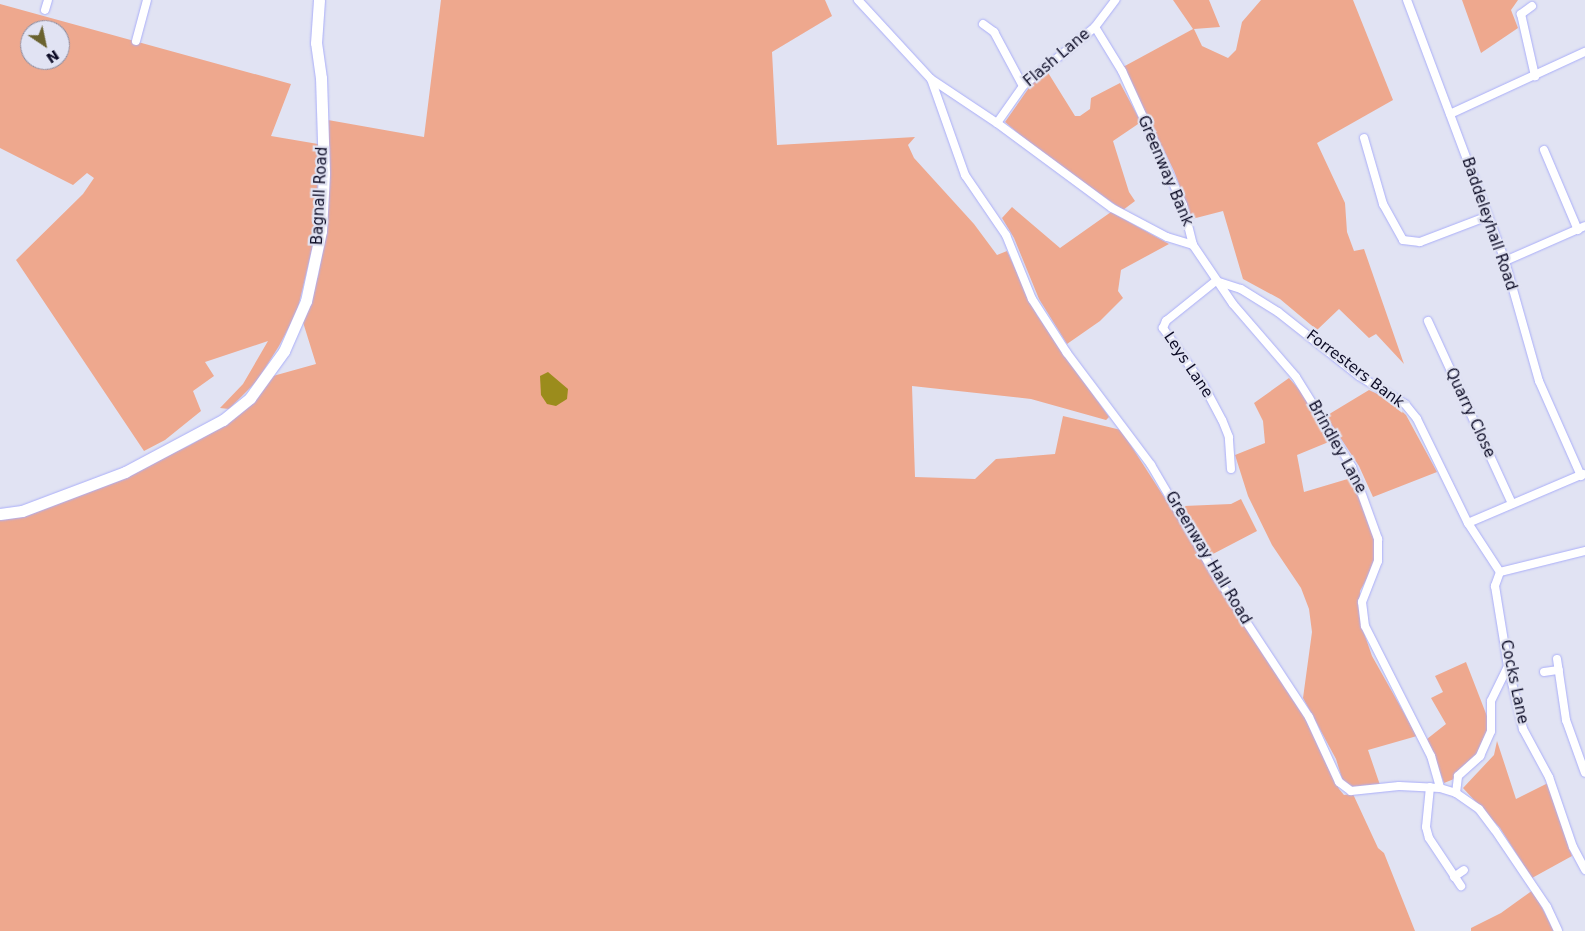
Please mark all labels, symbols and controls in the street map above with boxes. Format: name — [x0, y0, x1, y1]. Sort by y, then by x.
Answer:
north arrow — [20, 20, 70, 70]
street label: Flash Lane — [1020, 25, 1094, 91]
text: N — [43, 47, 62, 67]
street label: Greenway Bank — [1134, 113, 1196, 229]
street label: Bagnall Road — [308, 146, 332, 246]
street label: Baddeleyhall Road — [1458, 155, 1520, 293]
street label: Forresters Bank — [1303, 326, 1407, 412]
street label: Leys Lane — [1160, 329, 1216, 401]
street label: Quarry Close — [1441, 365, 1499, 461]
street label: Brindley Lane — [1304, 398, 1370, 496]
street label: Greenway Hall Road — [1161, 488, 1255, 628]
street label: Cocks Lane — [1496, 638, 1532, 726]

